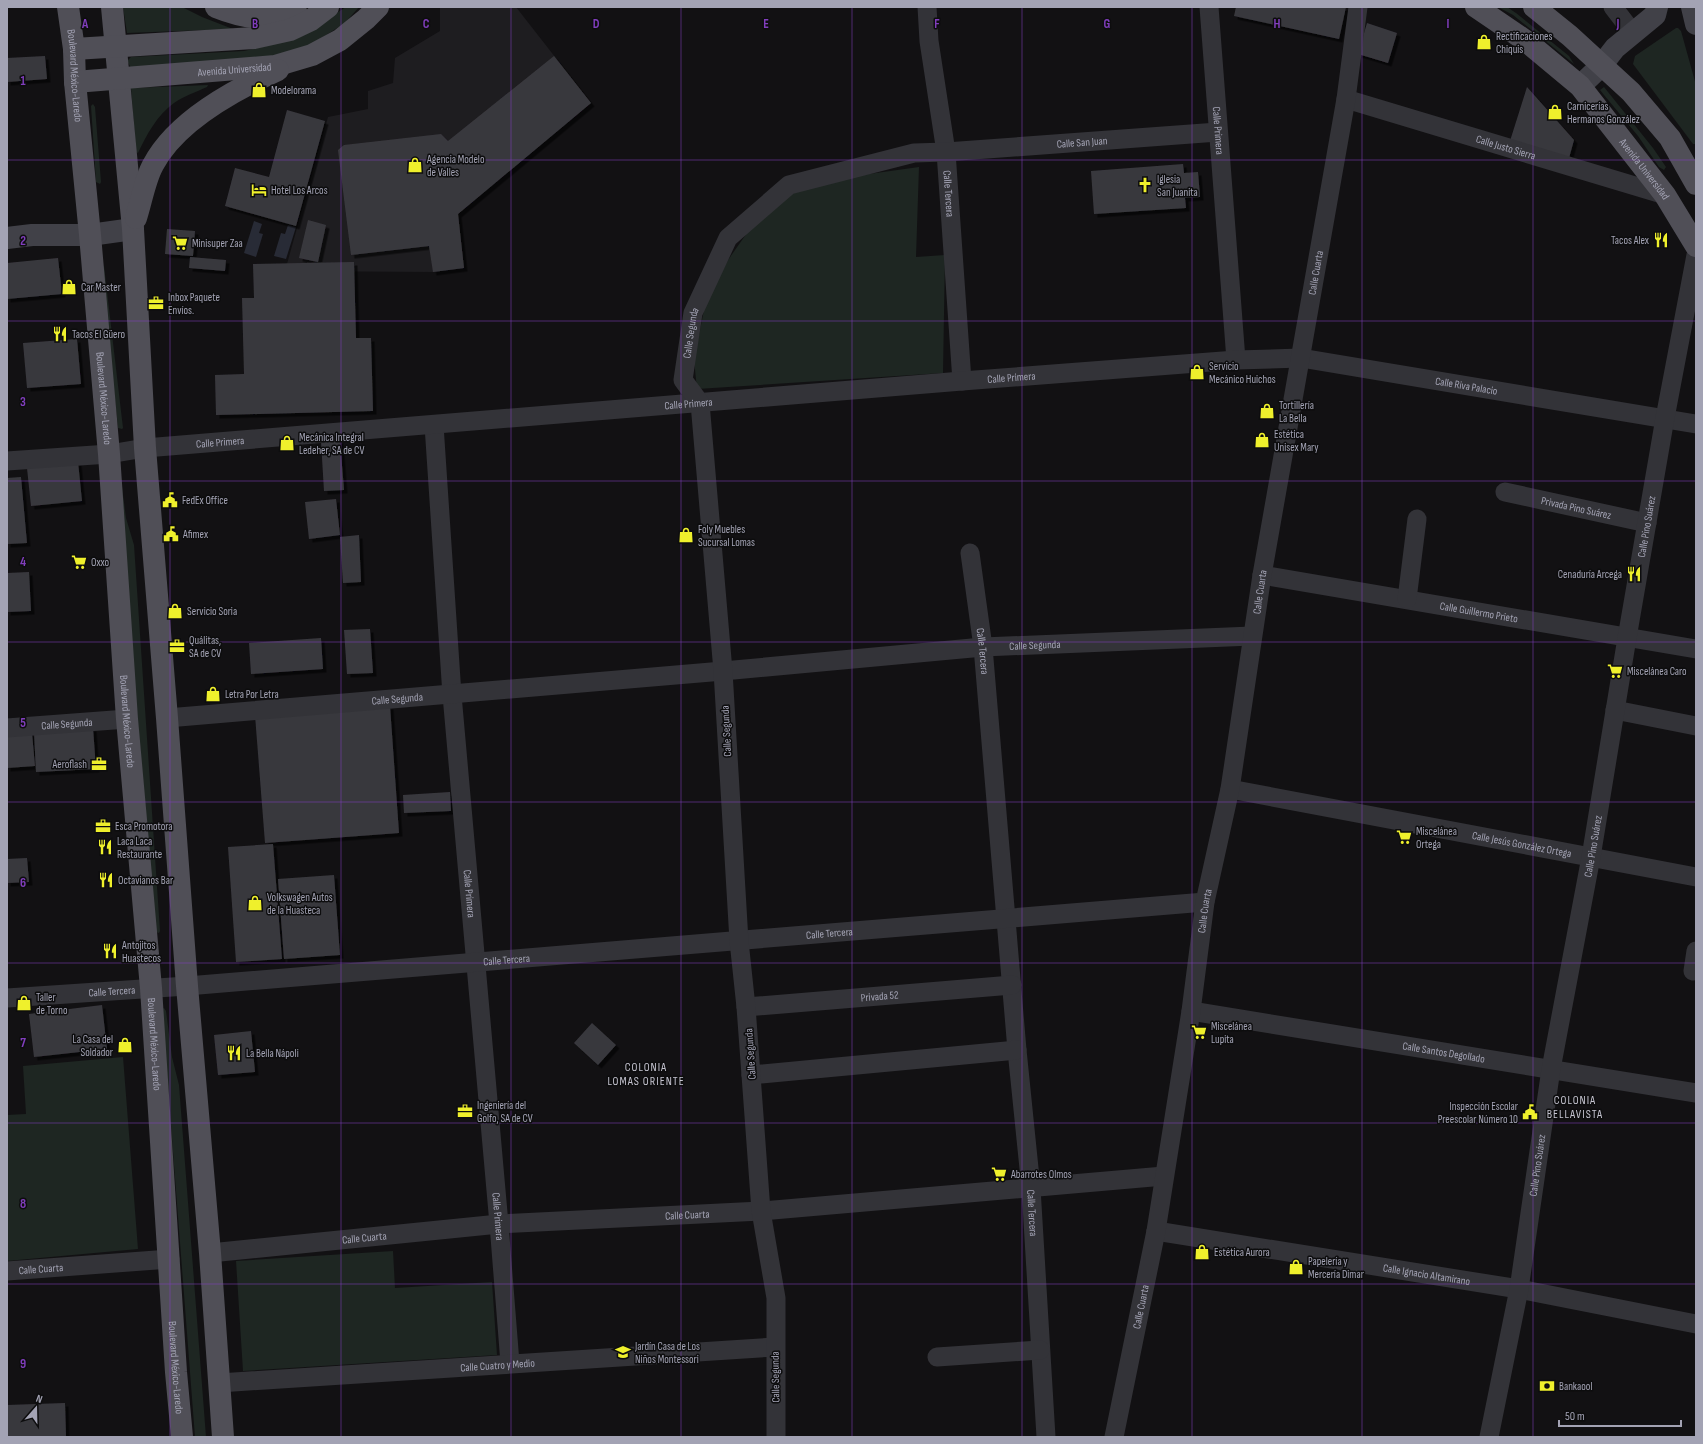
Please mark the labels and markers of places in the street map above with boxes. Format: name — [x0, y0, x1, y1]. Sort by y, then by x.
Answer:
place label: Rectificaciones Chiquis — [1496, 30, 1553, 56]
shop icon: Rectificaciones Chiquis — [1475, 33, 1493, 51]
shop icon: Modelorama — [250, 81, 268, 99]
place label: Modelorama — [271, 84, 316, 97]
place label: Carnicerías Hermanos González — [1567, 100, 1640, 126]
shop icon: Carnicerías Hermanos González — [1546, 103, 1564, 121]
place label: Agencia Modelo de Valles — [426, 153, 485, 179]
shop icon: Agencia Modelo de Valles — [406, 156, 424, 174]
place label: Iglesia San Juanita — [1157, 173, 1198, 199]
church icon: Iglesia San Juanita — [1136, 176, 1154, 194]
hotel icon: Hotel Los Arcos — [250, 181, 268, 199]
place label: Hotel Los Arcos — [271, 184, 328, 197]
restaurant icon: Tacos Alex — [1652, 231, 1670, 249]
supermarket icon: Minisuper Zaa — [171, 234, 189, 252]
place label: Tacos Alex — [1611, 234, 1649, 247]
place label: Minisuper Zaa — [192, 237, 243, 250]
shop icon: Car Master — [60, 278, 78, 296]
place label: Car Master — [81, 281, 121, 294]
place label: Inbox Paquete Envíos. — [168, 291, 220, 317]
office icon: Inbox Paquete Envíos. — [147, 294, 165, 312]
restaurant icon: Tacos El Güero — [51, 325, 69, 343]
place label: Tacos El Güero — [72, 328, 125, 341]
place label: Servicio Mecánico Huichos — [1209, 360, 1276, 386]
shop icon: Servicio Mecánico Huichos — [1188, 363, 1206, 381]
place label: Tortillería La Bella — [1279, 399, 1314, 425]
shop icon: Tortillería La Bella — [1258, 402, 1276, 420]
place label: Estética Unisex Mary — [1274, 428, 1319, 454]
place label: Mecánica Integral Ledeher, SA de CV — [299, 431, 364, 457]
shop icon: Estética Unisex Mary — [1253, 431, 1271, 449]
shop icon: Mecánica Integral Ledeher, SA de CV — [278, 434, 296, 452]
public building icon: FedEx Office — [161, 491, 179, 509]
place label: FedEx Office — [182, 494, 228, 507]
place label: Foly Muebles Sucursal Lomas — [698, 523, 755, 549]
public building icon: Afimex — [162, 525, 180, 543]
shop icon: Foly Muebles Sucursal Lomas — [677, 526, 695, 544]
place label: Afimex — [182, 528, 208, 541]
supermarket icon: Oxxo — [70, 553, 88, 571]
place label: Oxxo — [91, 556, 109, 569]
restaurant icon: Cenaduría Arcega — [1625, 565, 1643, 583]
place label: Cenaduría Arcega — [1558, 568, 1622, 581]
shop icon: Servicio Soria — [166, 602, 184, 620]
place label: Servicio Soria — [187, 605, 237, 618]
place label: Quálitas, SA de CV — [189, 634, 221, 660]
office icon: Quálitas, SA de CV — [168, 637, 186, 655]
supermarket icon: Miscelánea Caro — [1606, 662, 1624, 680]
place label: Miscelánea Caro — [1627, 665, 1687, 678]
shop icon: Letra Por Letra — [204, 685, 222, 703]
place label: Letra Por Letra — [225, 688, 279, 701]
office icon: Aeroflash — [90, 755, 108, 773]
place label: Aeroflash — [52, 758, 87, 771]
office icon: Esca Promotora — [94, 817, 112, 835]
place label: Esca Promotora — [115, 820, 173, 833]
place label: Miscelánea Ortega — [1416, 825, 1457, 851]
supermarket icon: Miscelánea Ortega — [1395, 828, 1413, 846]
place label: Laca Laca Restaurante — [117, 835, 162, 861]
restaurant icon: Laca Laca Restaurante — [96, 838, 114, 856]
restaurant icon: Octavianos Bar — [97, 871, 115, 889]
place label: Octavianos Bar — [118, 874, 173, 887]
place label: Volkswagen Autos de la Huasteca — [267, 891, 333, 917]
shop icon: Volkswagen Autos de la Huasteca — [246, 894, 264, 912]
place label: Antojitos Huastecos — [121, 939, 161, 965]
restaurant icon: Antojitos Huastecos — [101, 942, 119, 960]
place label: Taller de Torno — [36, 991, 68, 1017]
shop icon: Taller de Torno — [15, 994, 33, 1012]
place label: Miscelánea Lupita — [1211, 1020, 1252, 1046]
supermarket icon: Miscelánea Lupita — [1190, 1023, 1208, 1041]
place label: La Casa del Soldador — [73, 1033, 113, 1059]
shop icon: La Casa del Soldador — [116, 1036, 134, 1054]
restaurant icon: La Bella Nápoli — [225, 1044, 243, 1062]
place label: La Bella Nápoli — [246, 1047, 299, 1060]
place label: Ingeniería del Golfo, SA de CV — [477, 1099, 533, 1125]
place label: Inspección Escolar Preescolar Número 10 — [1438, 1100, 1518, 1126]
office icon: Ingeniería del Golfo, SA de CV — [456, 1102, 474, 1120]
public building icon: Inspección Escolar Preescolar Número 10 — [1521, 1103, 1539, 1121]
supermarket icon: Abarrotes Olmos — [990, 1165, 1008, 1183]
place label: Abarrotes Olmos — [1010, 1168, 1072, 1181]
shop icon: Estética Aurora — [1193, 1243, 1211, 1261]
place label: Estética Aurora — [1214, 1246, 1270, 1259]
place label: Papelería y Mercería Dimar — [1308, 1255, 1364, 1281]
shop icon: Papelería y Mercería Dimar — [1287, 1258, 1305, 1276]
place label: Jardín Casa de Los Niños Montessori — [634, 1340, 700, 1366]
school or university icon: Jardín Casa de Los Niños Montessori — [614, 1343, 632, 1361]
bank icon: Bankaool — [1538, 1377, 1556, 1395]
place label: Bankaool — [1559, 1380, 1592, 1393]

